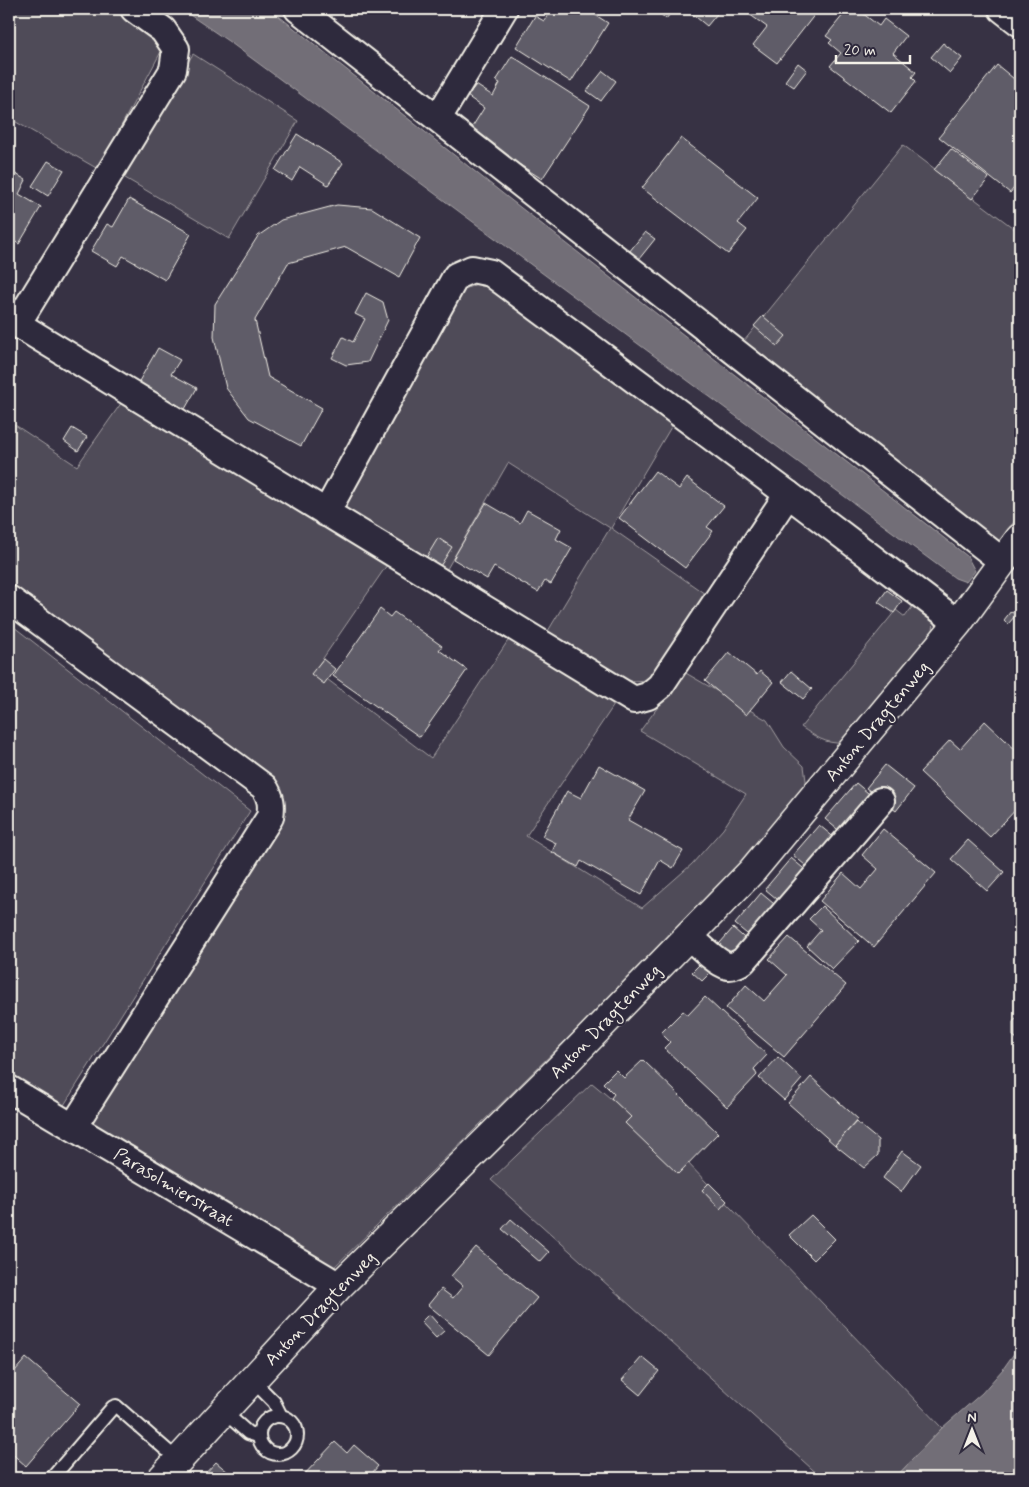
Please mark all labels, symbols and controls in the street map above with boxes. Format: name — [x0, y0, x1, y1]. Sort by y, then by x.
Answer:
scale bar — [836, 32, 910, 64]
text: 20 m — [844, 41, 876, 61]
street label: Anton Dragtenweg — [820, 656, 936, 788]
street label: Anton Dragtenweg — [545, 959, 667, 1085]
street label: Parasolmierstraat — [109, 1143, 238, 1233]
street label: Anton Dragtenweg — [260, 1246, 382, 1372]
north arrow — [946, 1404, 996, 1454]
text: N — [967, 1409, 977, 1427]

